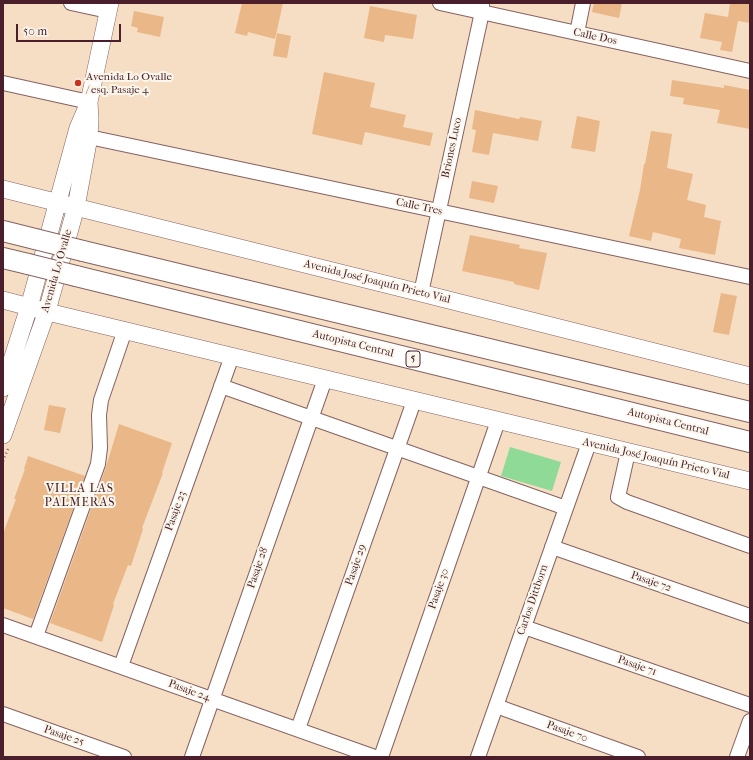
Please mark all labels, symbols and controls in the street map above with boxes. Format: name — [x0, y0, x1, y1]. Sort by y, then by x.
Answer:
scale bar — [18, 16, 123, 42]
text: 50 m — [23, 24, 47, 38]
street label: Calle Dos — [572, 26, 618, 48]
place label: Avenida Lo Ovalle / esq. Pasaje 4 — [86, 70, 172, 96]
marker: Avenida Lo Ovalle / esq. Pasaje 4 — [73, 78, 83, 88]
street label: Briones Luco — [439, 116, 465, 180]
street label: Calle Tres — [395, 196, 443, 218]
street label: Avenida Lo Ovalle — [39, 228, 75, 314]
street label: Avenida José Joaquín Prieto Vial — [302, 257, 452, 307]
street label: Autopista Central — [311, 328, 395, 360]
road number: 5 — [406, 351, 420, 367]
street label: Autopista Central — [626, 406, 710, 438]
street label: Avenida José Joaquín Prieto Vial — [581, 436, 731, 482]
district label: VILLA LAS PALMERAS — [45, 482, 115, 510]
street label: Pasaje 23 — [163, 489, 189, 533]
street label: Pasaje 29 — [343, 543, 369, 587]
street label: Pasaje 28 — [245, 546, 271, 590]
street label: Carlos Dittborn — [515, 563, 551, 637]
street label: Pasaje 30 — [426, 567, 452, 611]
street label: Pasaje 72 — [629, 569, 673, 595]
street label: Pasaje 71 — [616, 653, 658, 679]
street label: Pasaje 24 — [166, 677, 212, 705]
street label: Pasaje 70 — [545, 718, 589, 746]
street label: Pasaje 25 — [42, 723, 86, 749]

